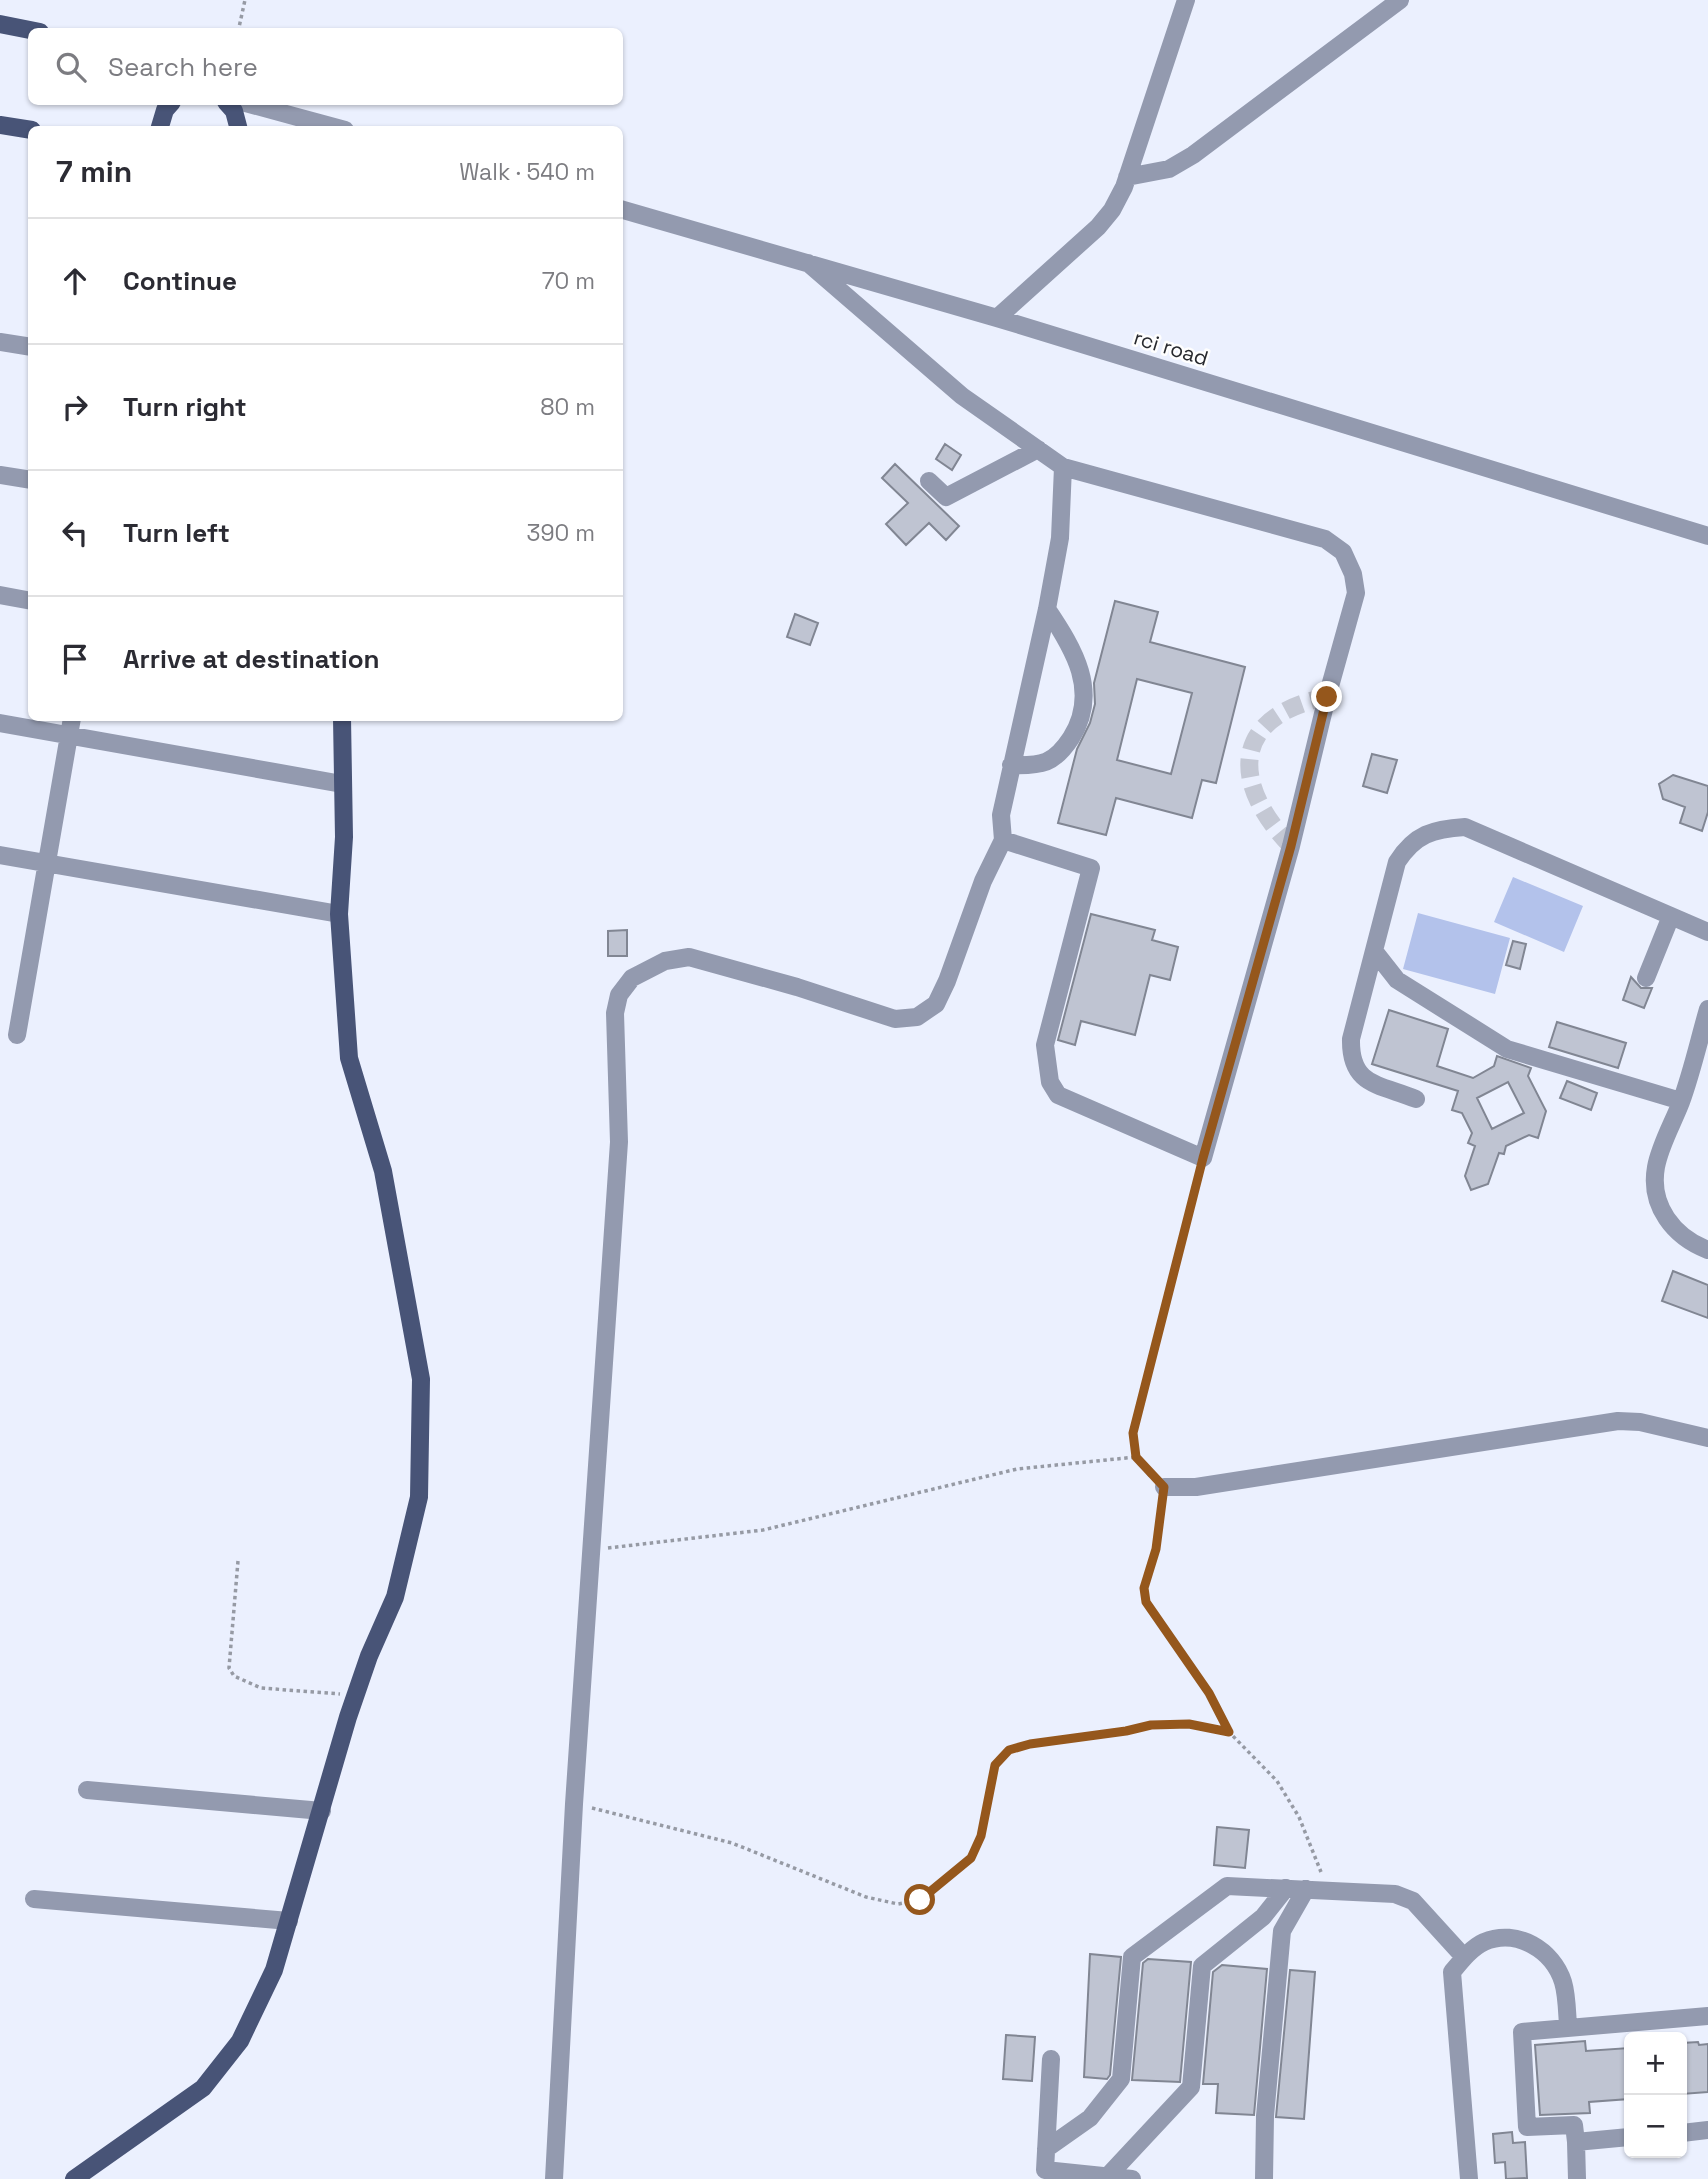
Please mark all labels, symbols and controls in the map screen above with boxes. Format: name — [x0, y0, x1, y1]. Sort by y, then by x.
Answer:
search box — [28, 28, 623, 105]
icon: search — [52, 48, 90, 86]
text: Search here — [108, 50, 258, 84]
text: 7 min — [56, 152, 132, 191]
text: Walk · 540 m — [459, 157, 595, 187]
icon: ahead — [56, 262, 94, 300]
text: Continue — [123, 264, 237, 298]
text: 70 m — [542, 266, 595, 296]
street label: rci road — [1131, 323, 1212, 372]
icon: right — [56, 388, 94, 426]
text: Turn right — [123, 390, 247, 424]
text: 80 m — [540, 392, 595, 422]
icon: left — [56, 514, 94, 552]
text: Turn left — [123, 516, 230, 550]
text: 390 m — [527, 518, 595, 548]
icon: arrive — [56, 640, 94, 678]
text: Arrive at destination — [123, 642, 380, 676]
route end — [1311, 681, 1342, 712]
route start — [904, 1884, 935, 1915]
map controls — [1624, 2032, 1687, 2158]
button: + — [1624, 2032, 1687, 2095]
button: − — [1624, 2095, 1687, 2158]

